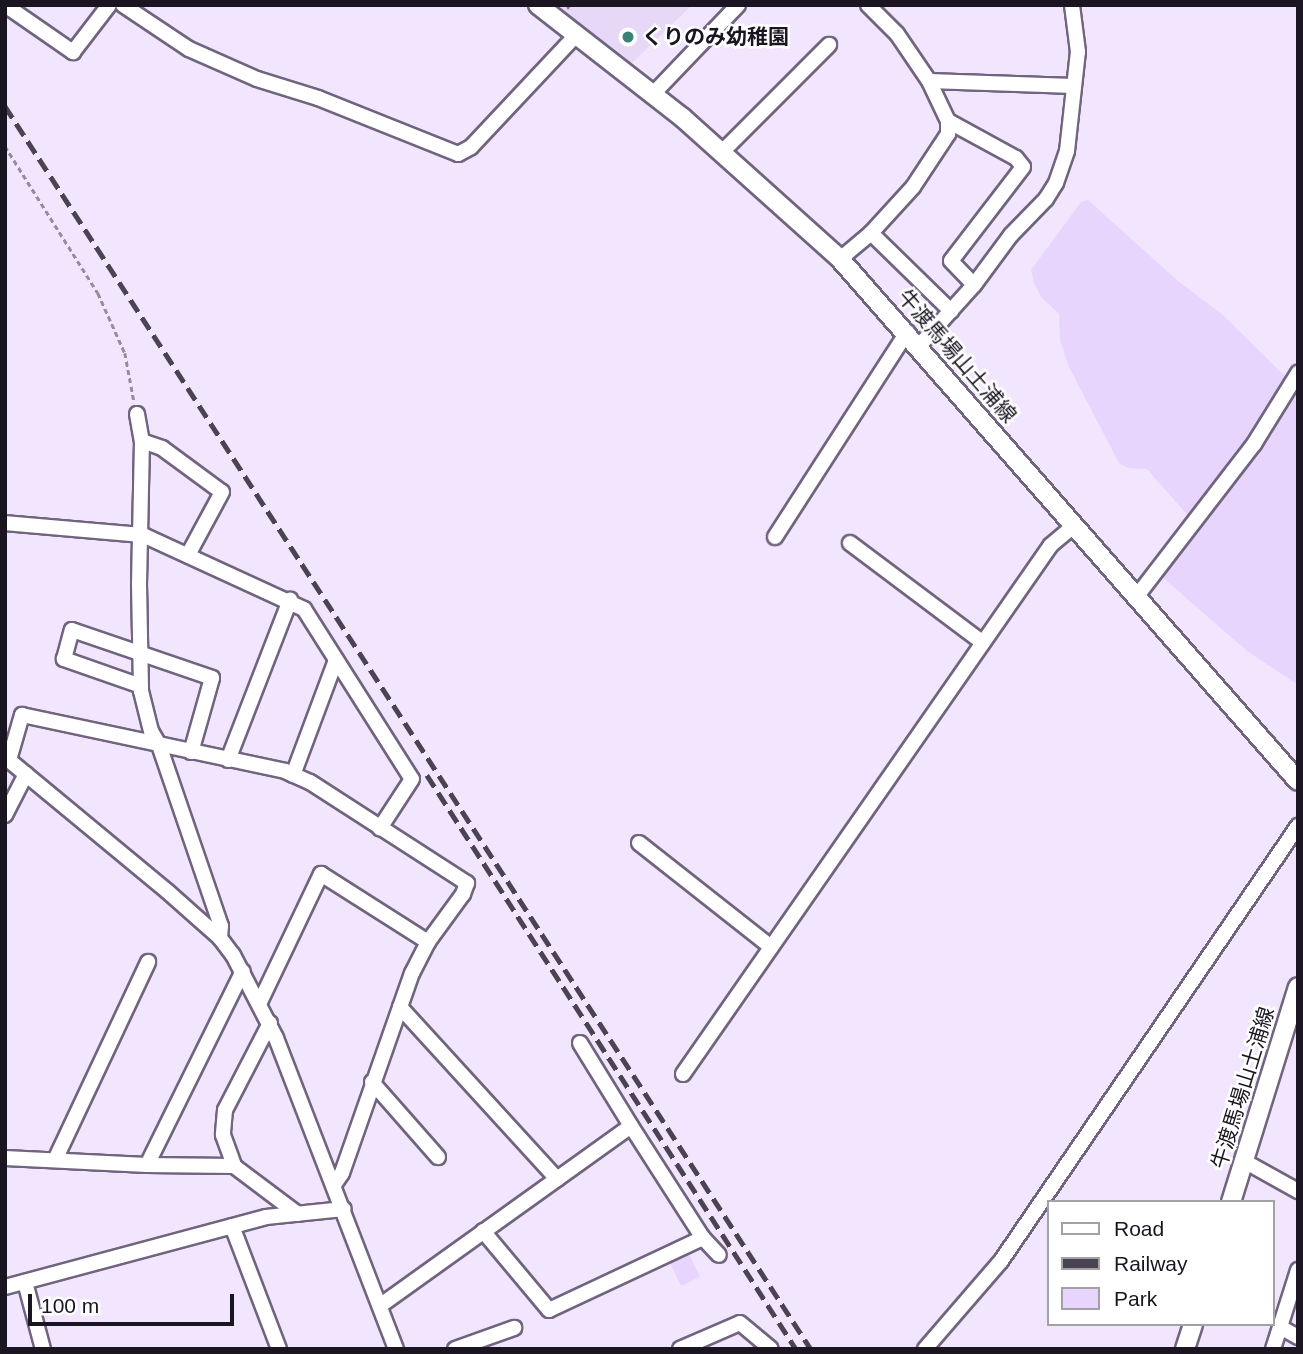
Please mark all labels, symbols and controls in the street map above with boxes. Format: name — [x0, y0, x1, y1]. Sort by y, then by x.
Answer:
place label: くりのみ幼稚園 — [642, 24, 789, 50]
marker: くりのみ幼稚園 — [620, 29, 636, 45]
street label: 牛渡馬場山土浦線 — [892, 284, 1022, 428]
street label: 牛渡馬場山土浦線 — [1206, 1004, 1280, 1172]
legend — [1048, 1200, 1275, 1326]
text: Road — [1114, 1217, 1164, 1240]
text: Railway — [1114, 1252, 1188, 1275]
scale bar — [32, 1280, 238, 1324]
text: Park — [1114, 1287, 1157, 1310]
text: 100 m — [41, 1294, 99, 1317]

